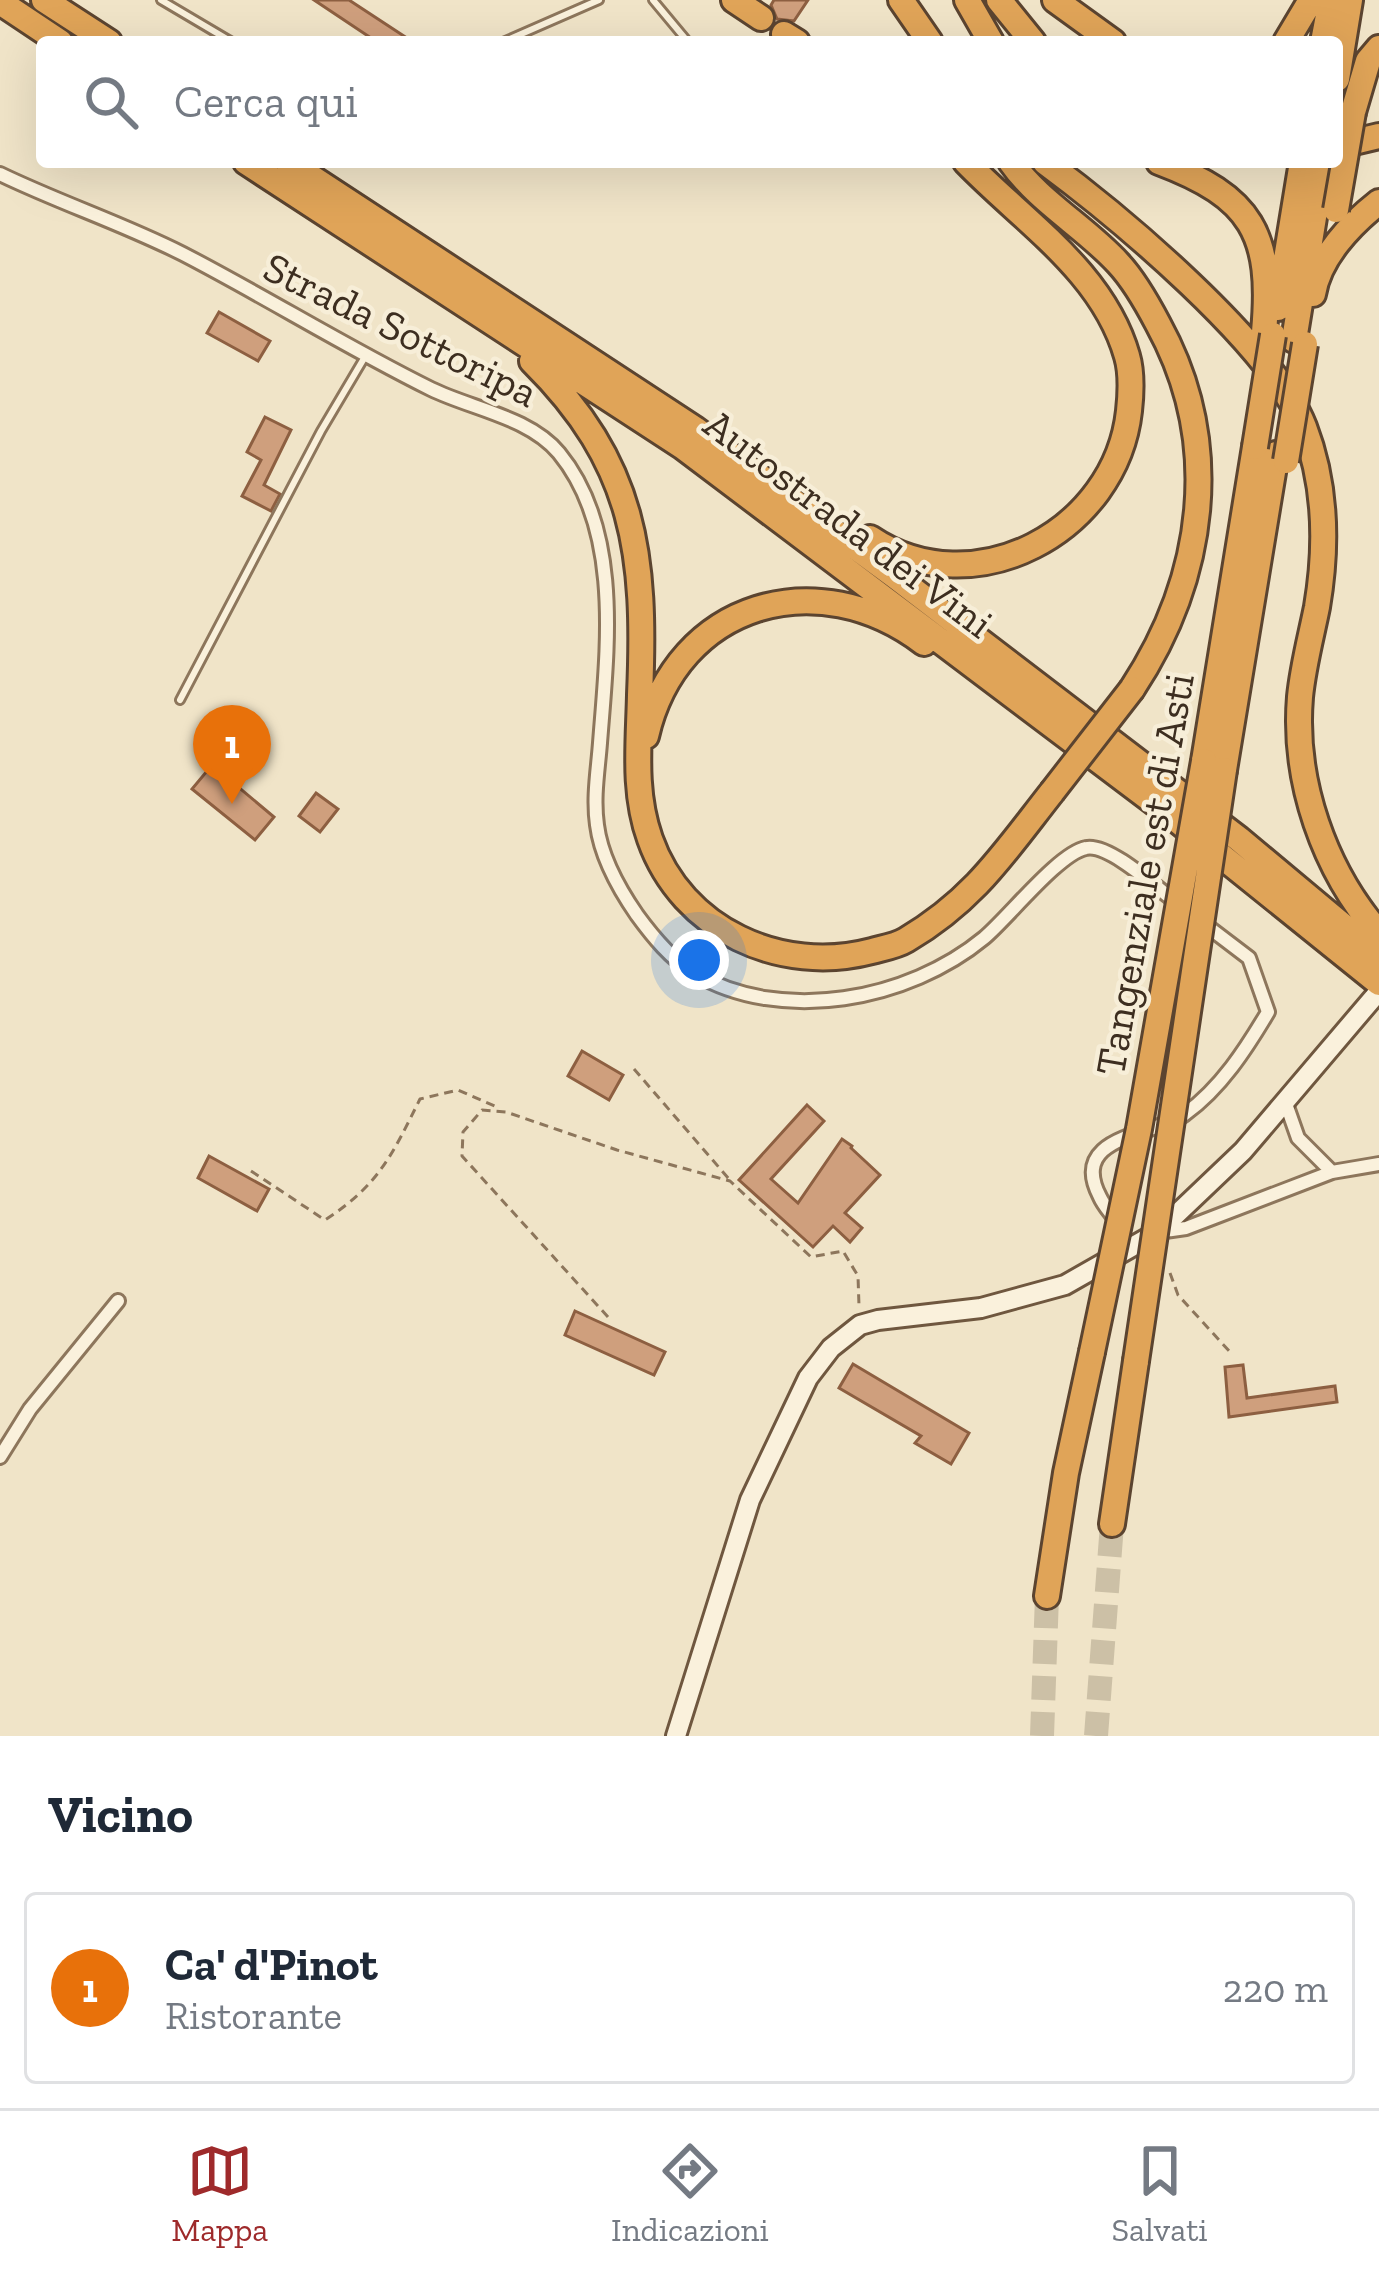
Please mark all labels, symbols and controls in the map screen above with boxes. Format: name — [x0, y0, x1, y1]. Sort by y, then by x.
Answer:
search box — [36, 36, 1343, 168]
icon: search — [78, 69, 144, 135]
text: Cerca qui — [174, 75, 358, 129]
street label: Strada Sottoripa — [256, 241, 546, 418]
street label: Autostrada dei Vini — [694, 398, 1003, 649]
street label: Tangenziale est di Asti — [1084, 669, 1205, 1079]
pin: 1 — [193, 705, 271, 804]
your location — [669, 930, 729, 990]
text: Vicino — [48, 1784, 193, 1845]
text: Ca' d'Pinot — [165, 1938, 378, 1992]
text: 1 — [82, 1965, 98, 2012]
text: 220 m — [1223, 1965, 1328, 2012]
text: Ristorante — [165, 1992, 342, 2039]
tab: Mappa — [171, 2138, 268, 2249]
tab: Indicazioni — [611, 2138, 769, 2249]
tab: Salvati — [1112, 2138, 1208, 2249]

